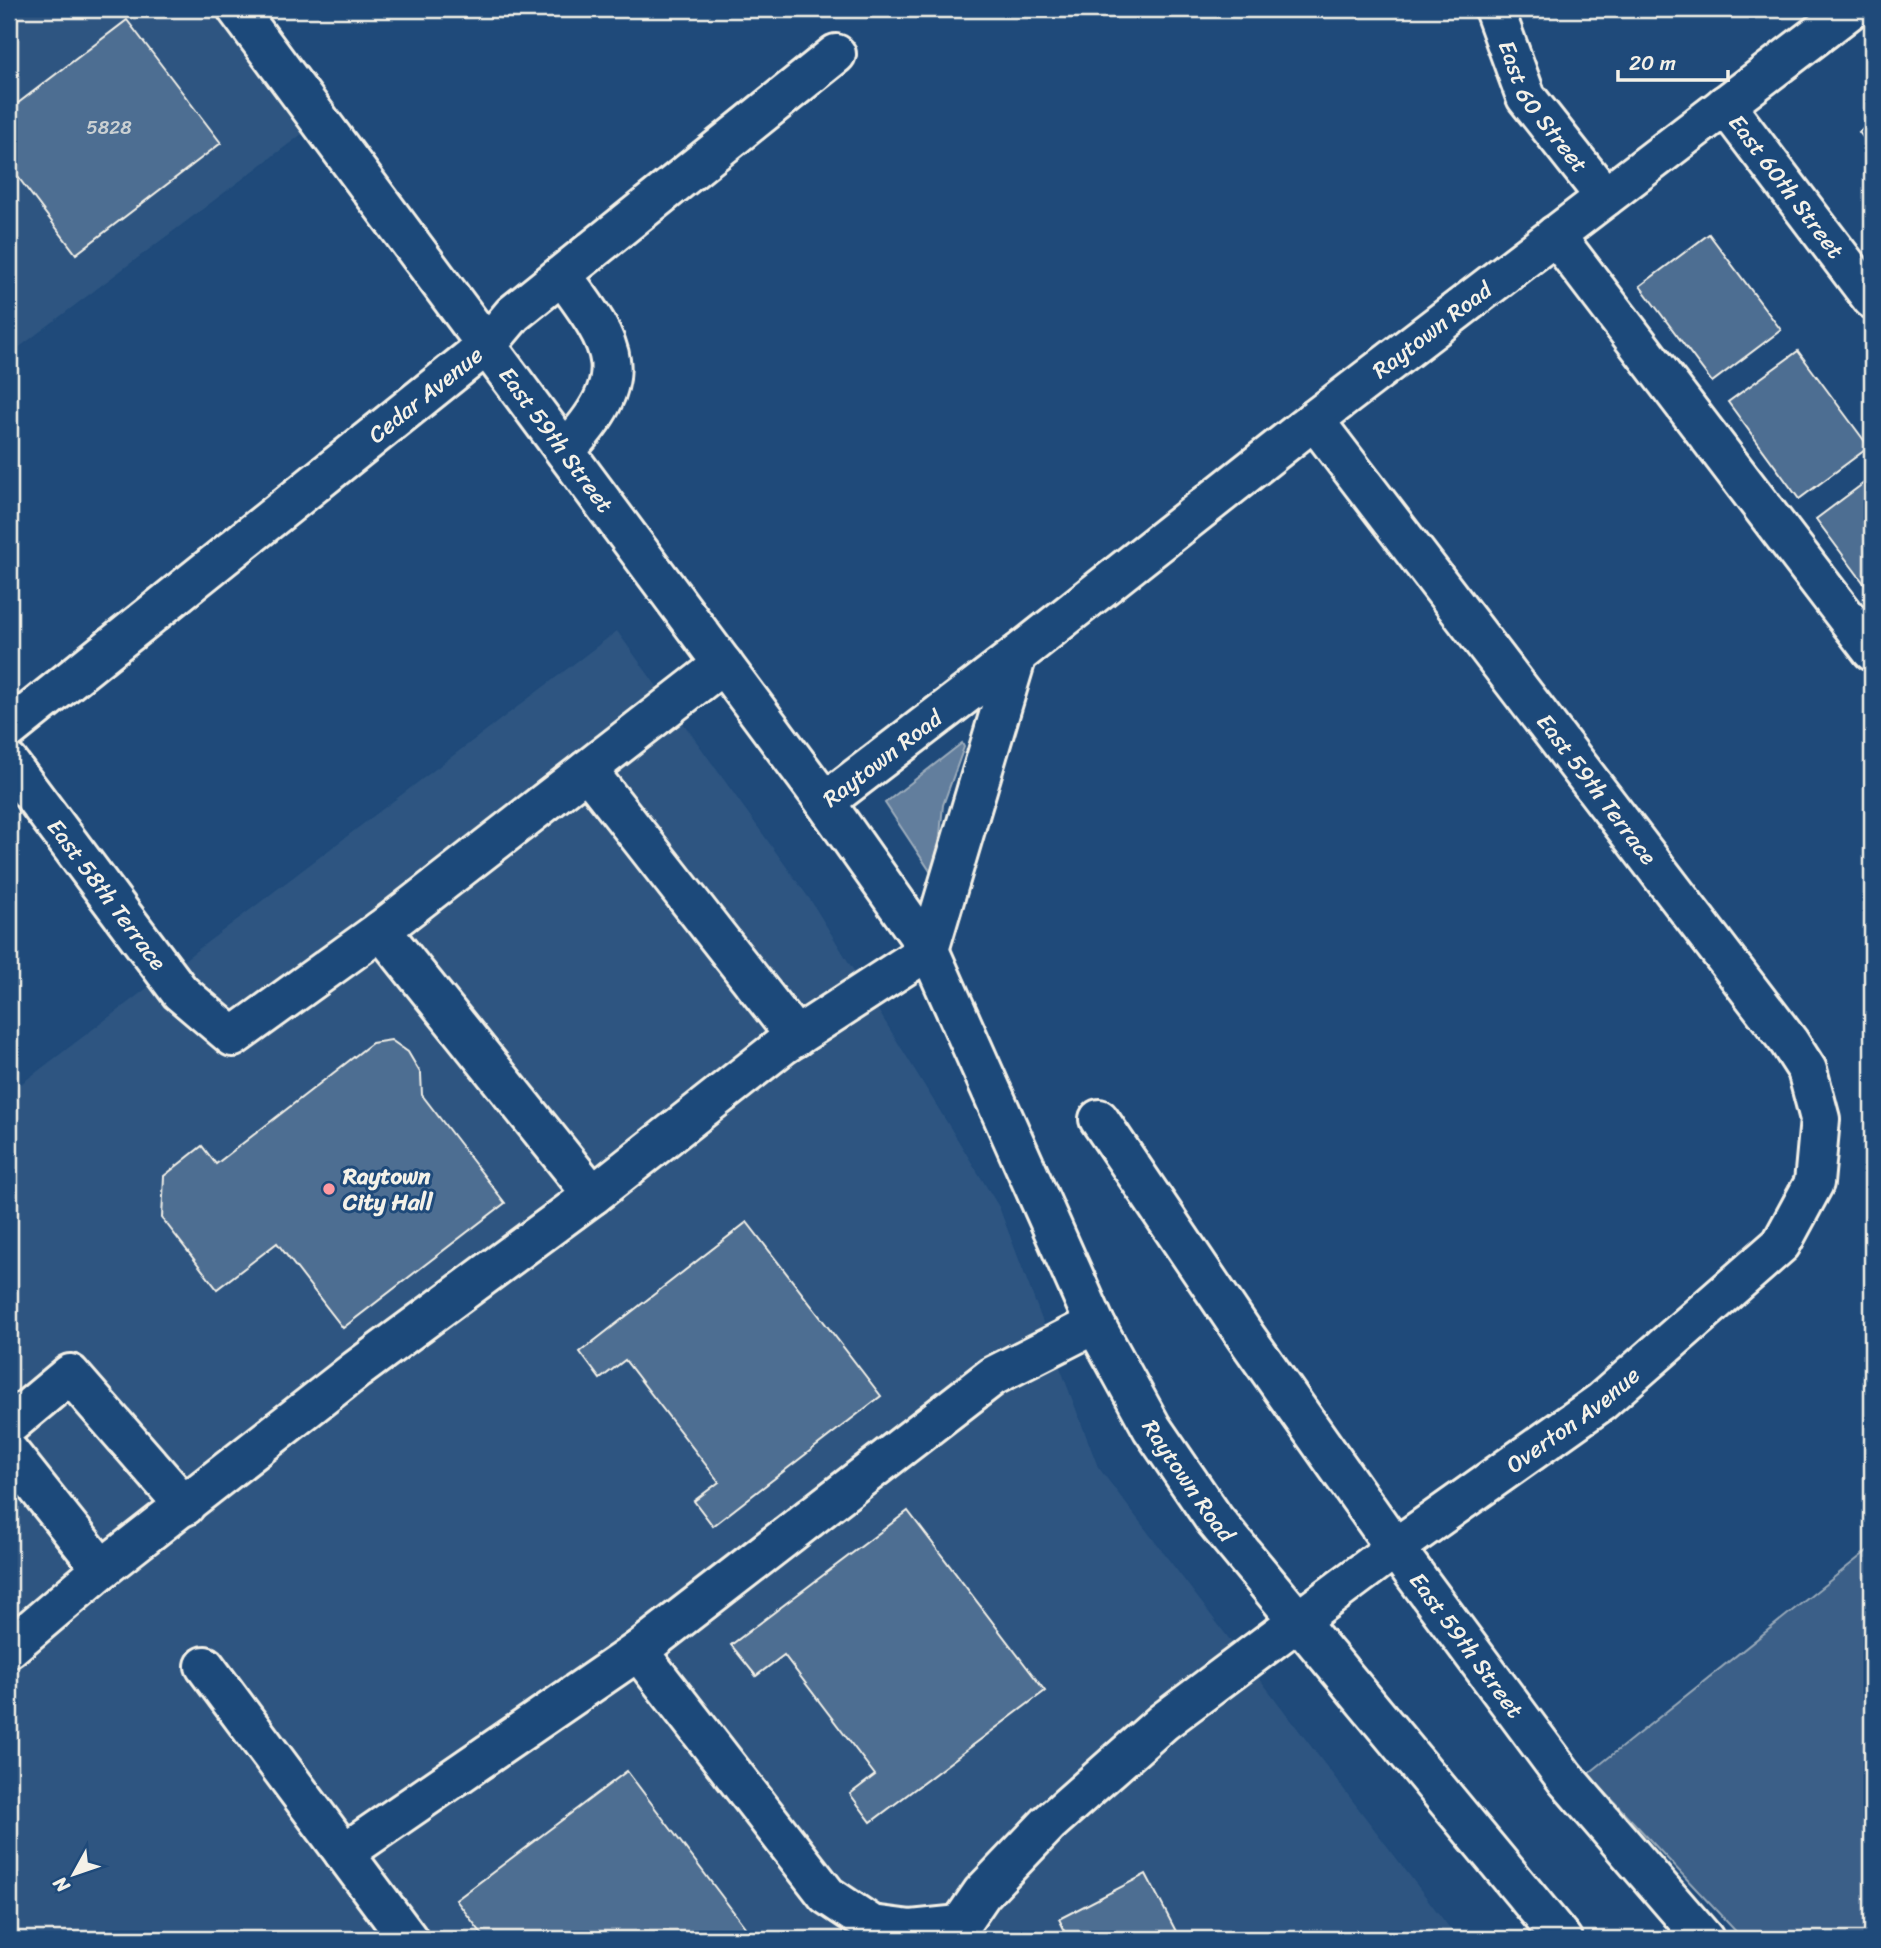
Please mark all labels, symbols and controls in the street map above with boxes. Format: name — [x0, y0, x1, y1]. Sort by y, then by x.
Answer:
street label: East 60 Street — [1486, 34, 1599, 182]
scale bar — [1618, 38, 1729, 82]
text: 20 m — [1629, 44, 1676, 82]
street label: East 60th Street — [1717, 105, 1855, 268]
house number: 5828 — [86, 111, 132, 144]
street label: Raytown Road — [1363, 269, 1503, 390]
street label: Cedar Avenue — [359, 335, 493, 454]
street label: East 59th Street — [488, 358, 624, 522]
street label: Raytown Road — [813, 698, 953, 818]
street label: East 59th Terrace — [1525, 704, 1668, 874]
street label: East 58th Terrace — [36, 810, 178, 980]
place label: Raytown City Hall — [342, 1156, 434, 1223]
marker: Raytown City Hall — [321, 1181, 337, 1197]
street label: Overton Avenue — [1497, 1356, 1650, 1484]
street label: Raytown Road — [1130, 1412, 1247, 1553]
street label: East 59th Street — [1398, 1563, 1535, 1728]
north arrow — [38, 1840, 108, 1910]
text: N — [44, 1868, 79, 1901]

